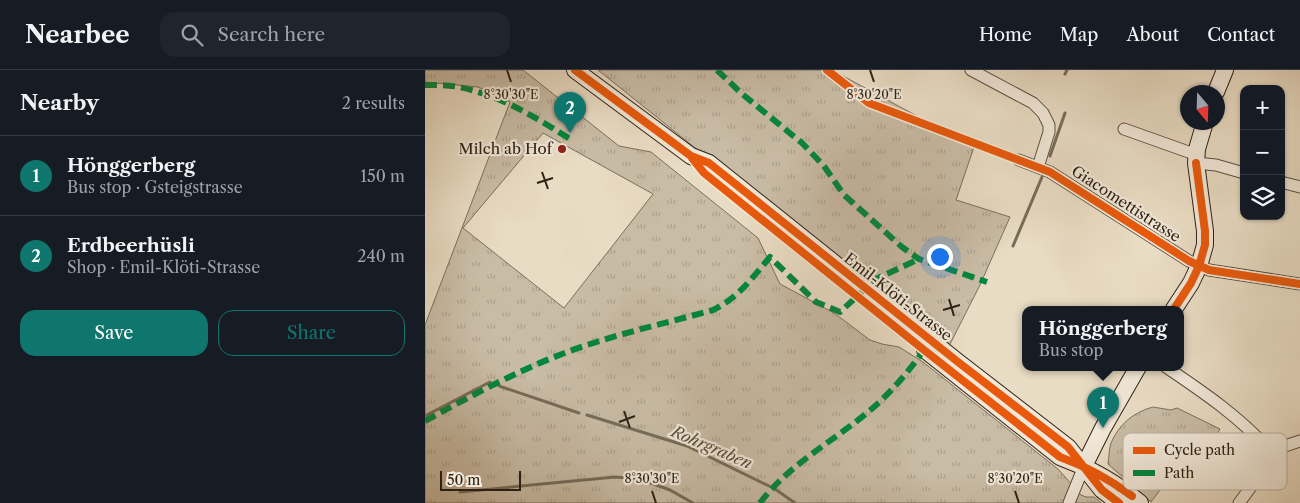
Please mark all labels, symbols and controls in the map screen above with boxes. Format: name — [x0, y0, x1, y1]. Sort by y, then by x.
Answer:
search box — [160, 12, 510, 57]
text: Nearbee — [25, 20, 130, 49]
icon: search — [178, 21, 206, 49]
text: Search here — [218, 23, 325, 46]
text: Home — [979, 24, 1032, 46]
text: Map — [1060, 24, 1098, 46]
text: About — [1126, 24, 1179, 46]
text: Contact — [1207, 24, 1275, 46]
north arrow — [1180, 85, 1225, 130]
map controls — [1240, 85, 1285, 220]
button: + — [1240, 85, 1285, 130]
text: 8°30'30"E — [484, 87, 538, 102]
text: 8°30'20"E — [846, 87, 902, 102]
text: Nearby — [20, 90, 99, 115]
pin: 2 — [554, 92, 586, 133]
text: 2 results — [342, 93, 405, 113]
button: − — [1240, 130, 1285, 175]
place label: Milch ab Hof — [459, 139, 554, 158]
marker: Milch ab Hof — [556, 143, 568, 155]
text: Hönggerberg — [67, 154, 195, 177]
street label: Giacomettistrasse — [1068, 161, 1185, 246]
text: 1 — [32, 166, 40, 186]
text: 150 m — [360, 166, 405, 186]
button: layers — [1240, 175, 1285, 220]
text: Bus stop · Gsteigstrasse — [67, 177, 243, 197]
text: Erdbeerhüsli — [67, 234, 195, 257]
your location — [927, 244, 953, 270]
text: 2 — [31, 246, 41, 266]
text: 240 m — [357, 246, 405, 266]
street label: Emil-Klöti-Strasse — [840, 248, 956, 345]
text: Shop · Emil-Klöti-Strasse — [67, 257, 260, 277]
popup — [1022, 306, 1184, 371]
button: Save — [20, 310, 208, 356]
button: Share — [218, 310, 405, 356]
text: Hönggerberg — [1039, 317, 1167, 340]
text: Bus stop — [1039, 340, 1103, 360]
pin: 1 — [1087, 387, 1119, 428]
water label: Rohrgraben — [667, 420, 755, 473]
legend — [1123, 433, 1287, 490]
text: Cycle path — [1164, 441, 1235, 459]
text: Path — [1164, 464, 1194, 482]
scale bar — [440, 468, 521, 491]
text: 50 m — [447, 471, 480, 489]
text: 8°30'30"E — [625, 471, 679, 486]
text: 8°30'20"E — [987, 471, 1043, 486]

